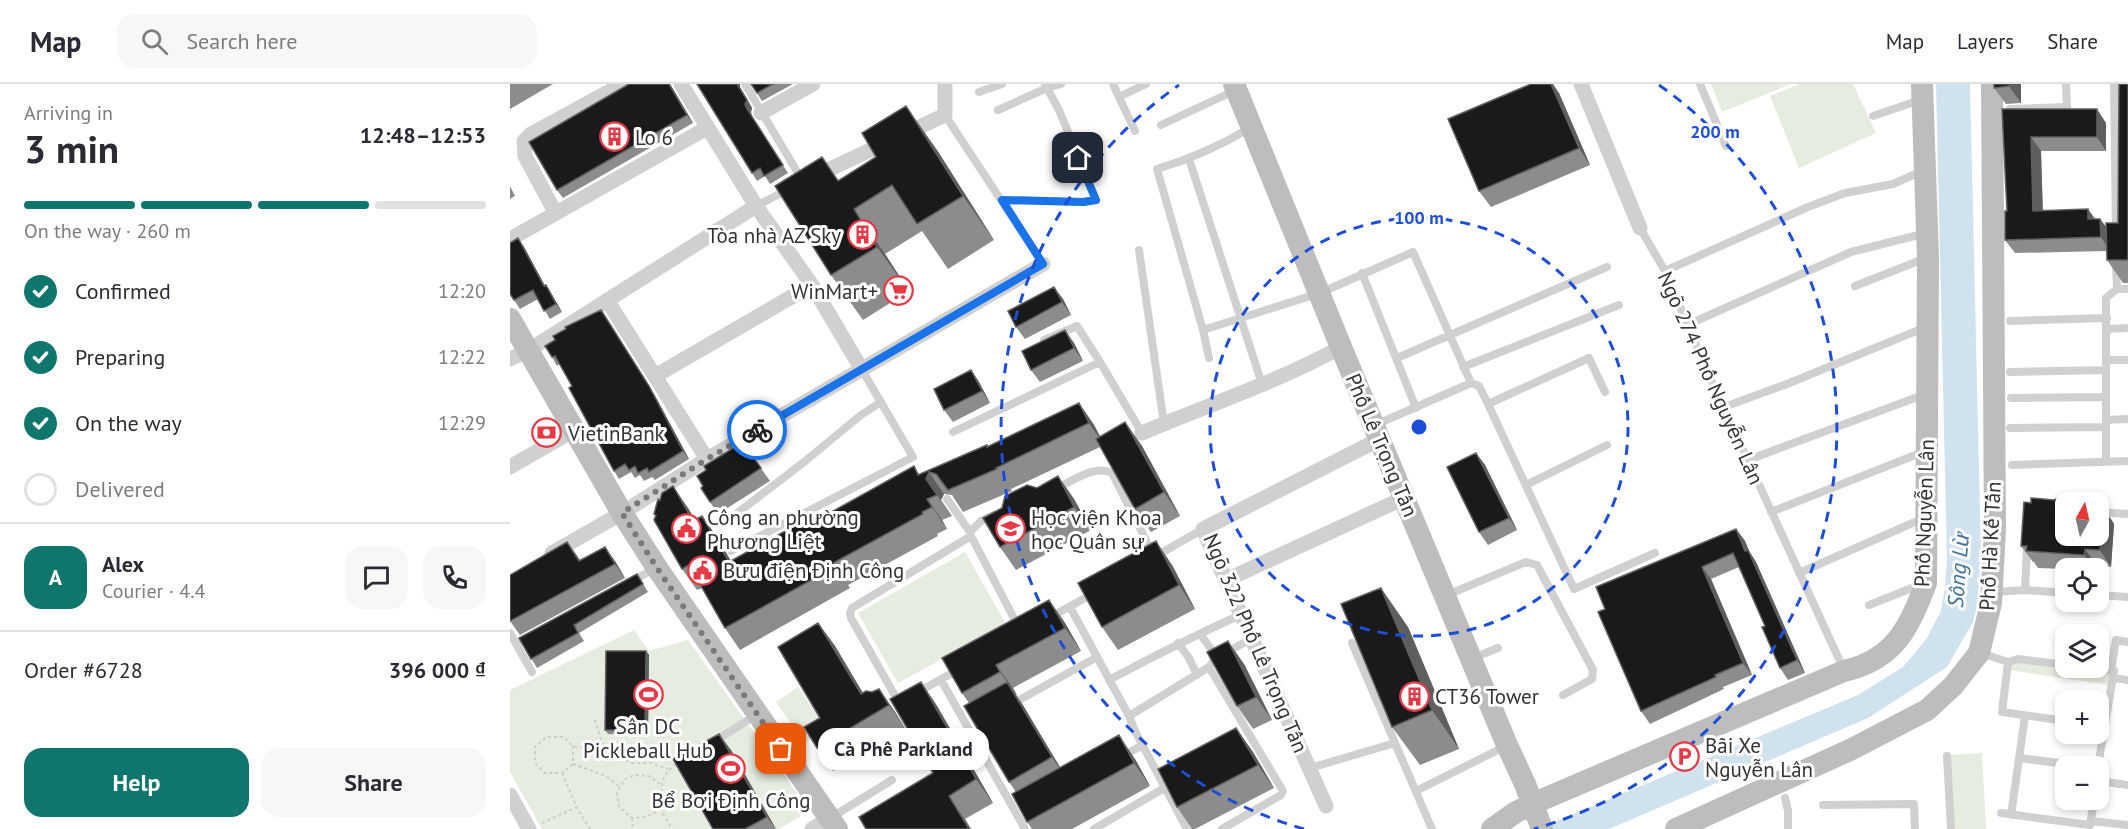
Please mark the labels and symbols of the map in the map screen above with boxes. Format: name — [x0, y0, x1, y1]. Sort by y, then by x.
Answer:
text: 200 m — [1690, 120, 1740, 143]
building icon: Lo 6 — [598, 121, 630, 153]
place label: Lo 6 — [635, 124, 673, 151]
pin — [1052, 132, 1103, 183]
text: 100 m — [1394, 206, 1444, 229]
building icon: Tòa nhà AZ Sky — [846, 219, 878, 251]
place label: Tòa nhà AZ Sky — [707, 222, 841, 249]
street label: Ngõ 274 Phố Nguyễn Lân — [1652, 267, 1770, 489]
supermarket icon: WinMart+ — [883, 275, 915, 307]
place label: WinMart+ — [791, 278, 878, 305]
street label: Phố Lê Trọng Tấn — [1340, 369, 1424, 521]
courier — [727, 400, 787, 460]
bank icon: VietinBank — [531, 417, 563, 449]
centre of rings — [1409, 417, 1429, 437]
place label: VietinBank — [567, 420, 665, 447]
street label: Phố Nguyễn Lân — [1908, 439, 1940, 587]
street label: Phố Hà Kế Tấn — [1973, 481, 2007, 611]
north arrow — [2055, 492, 2109, 546]
place label: Công an phường Phương Liệt — [707, 504, 859, 555]
place label: Học viện Khoa học Quân sự — [1031, 504, 1162, 555]
public building icon: Công an phường Phương Liệt — [670, 513, 702, 545]
school or university icon: Học viện Khoa học Quân sự — [994, 513, 1026, 545]
street label: Ngõ 322 Phố Lê Trọng Tấn — [1198, 529, 1314, 757]
water label: Sông Lừ — [1941, 529, 1975, 609]
public building icon: Bưu điện Định Công — [686, 554, 718, 586]
place label: Bưu điện Định Công — [723, 557, 904, 584]
sports icon: Sân DC Pickleball Hub — [632, 679, 664, 711]
building icon: CT36 Tower — [1398, 680, 1430, 712]
place label: CT36 Tower — [1435, 683, 1539, 710]
place label: Sân DC Pickleball Hub — [583, 713, 713, 764]
pin — [755, 723, 806, 774]
callout: Cà Phê Parkland — [817, 728, 988, 770]
place label: Bãi Xe Nguyễn Lân — [1705, 732, 1813, 783]
parking icon: Bãi Xe Nguyễn Lân — [1668, 741, 1700, 773]
sports icon: Bể Bơi Định Công — [715, 753, 747, 785]
place label: Bể Bơi Định Công — [651, 787, 811, 814]

